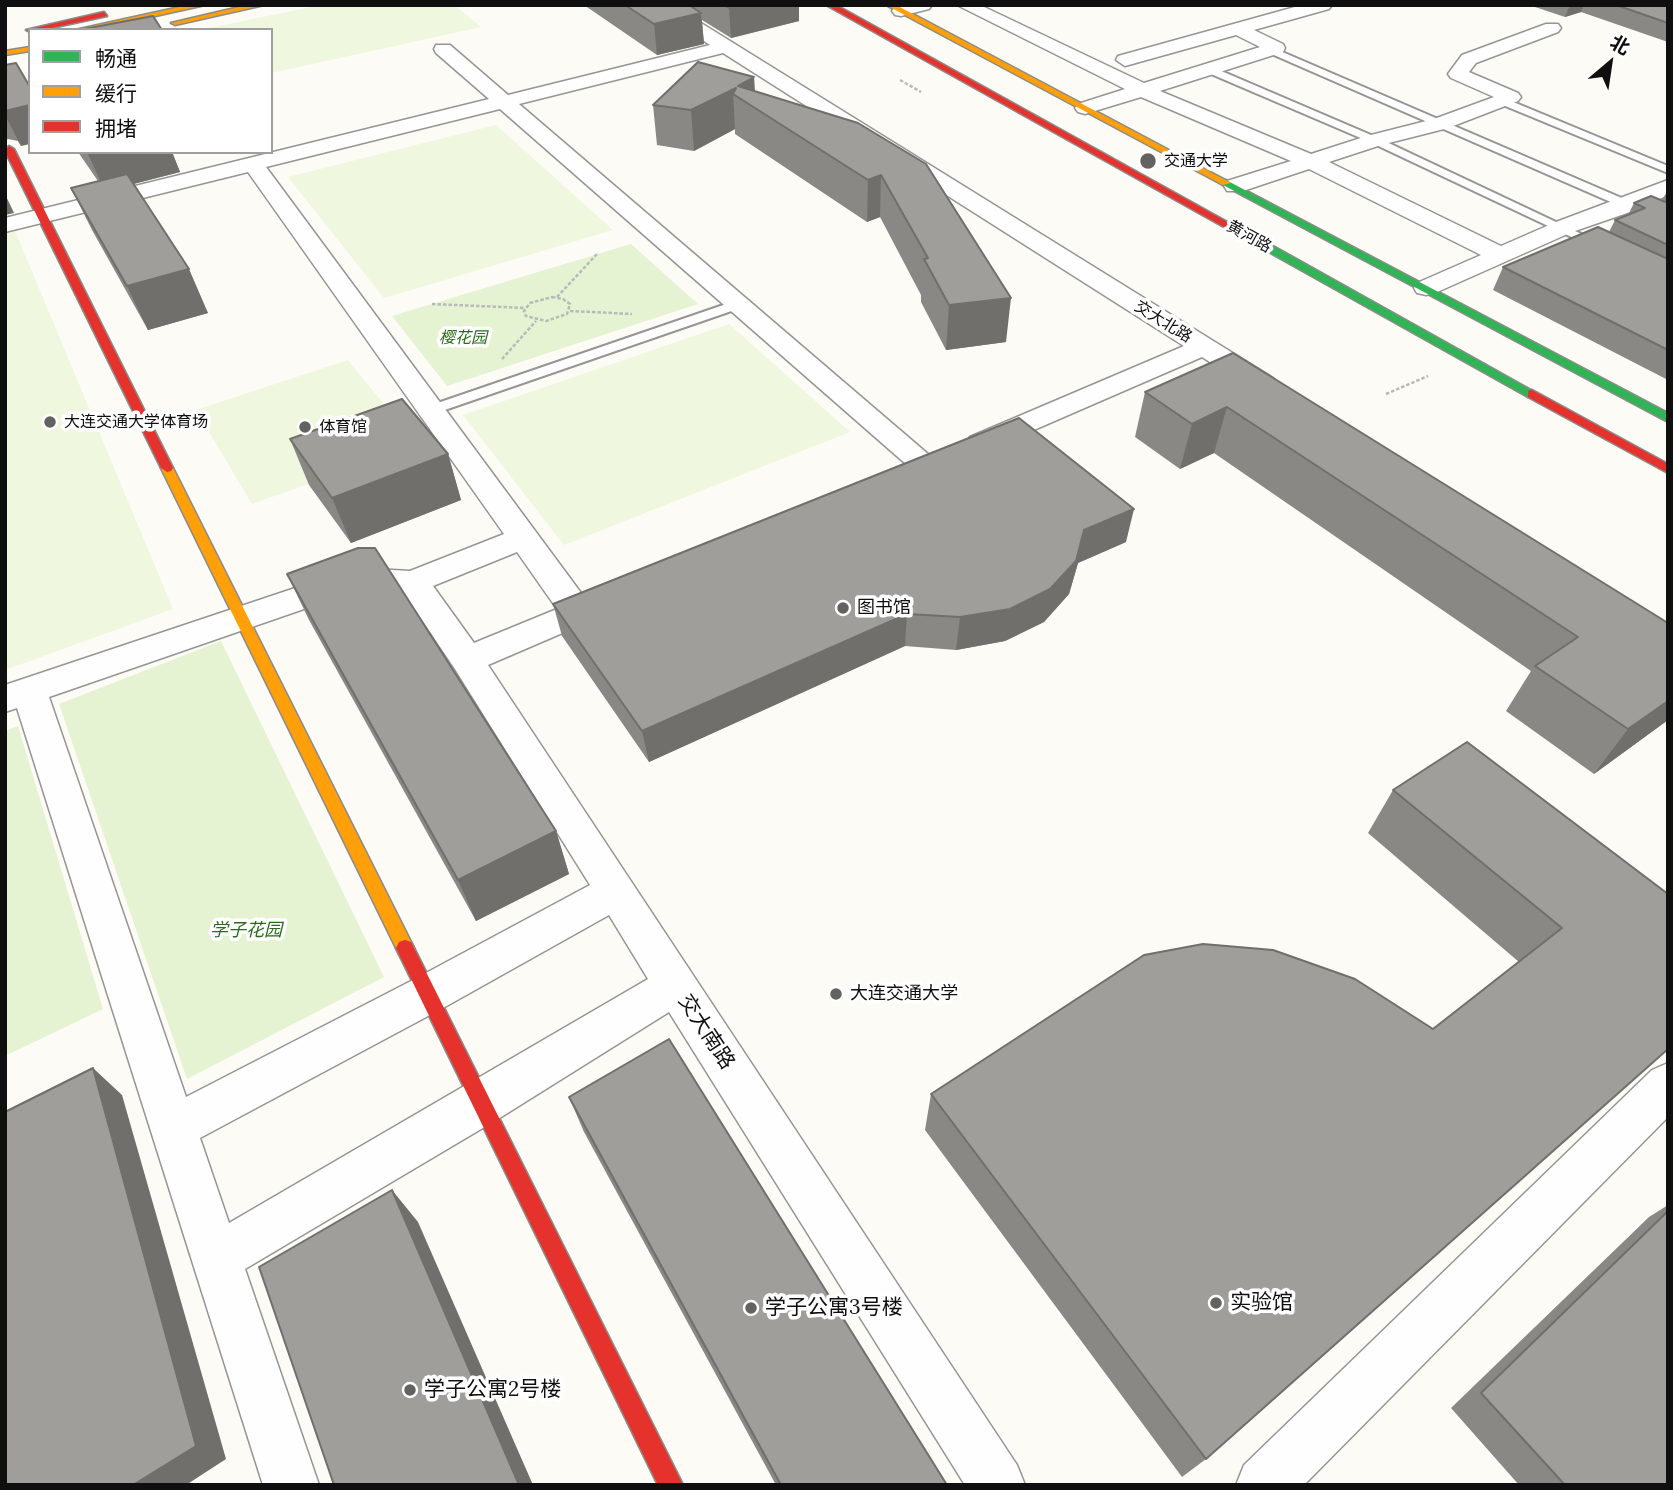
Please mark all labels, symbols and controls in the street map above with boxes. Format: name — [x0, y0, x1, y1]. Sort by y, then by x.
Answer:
legend — [28, 28, 273, 154]
north arrow — [1575, 28, 1645, 98]
text: 北 — [1606, 30, 1634, 60]
text: 畅通 — [95, 45, 137, 72]
text: 缓行 — [95, 80, 137, 107]
text: 拥堵 — [95, 115, 137, 142]
marker: 交通大学 — [1138, 151, 1158, 171]
place label: 交通大学 — [1164, 151, 1228, 171]
street label: 黄河路 — [1223, 217, 1275, 257]
street label: 交大北路 — [1131, 297, 1195, 347]
park label: 樱花园 — [439, 328, 487, 348]
place label: 大连交通大学体育场 — [64, 412, 208, 432]
marker: 大连交通大学体育场 — [42, 414, 58, 430]
place label: 体育馆 — [319, 417, 367, 437]
marker: 体育馆 — [297, 419, 313, 435]
place label: 图书馆 — [857, 597, 911, 619]
marker: 图书馆 — [835, 600, 851, 616]
park label: 学子花园 — [210, 920, 282, 942]
place label: 大连交通大学 — [850, 983, 958, 1005]
marker: 大连交通大学 — [828, 986, 844, 1002]
street label: 交大南路 — [673, 990, 739, 1074]
place label: 实验馆 — [1230, 1290, 1293, 1316]
place label: 学子公寓3号楼 — [765, 1295, 903, 1321]
marker: 实验馆 — [1208, 1295, 1224, 1311]
marker: 学子公寓3号楼 — [743, 1300, 759, 1316]
place label: 学子公寓2号楼 — [424, 1377, 561, 1403]
marker: 学子公寓2号楼 — [402, 1382, 418, 1398]

